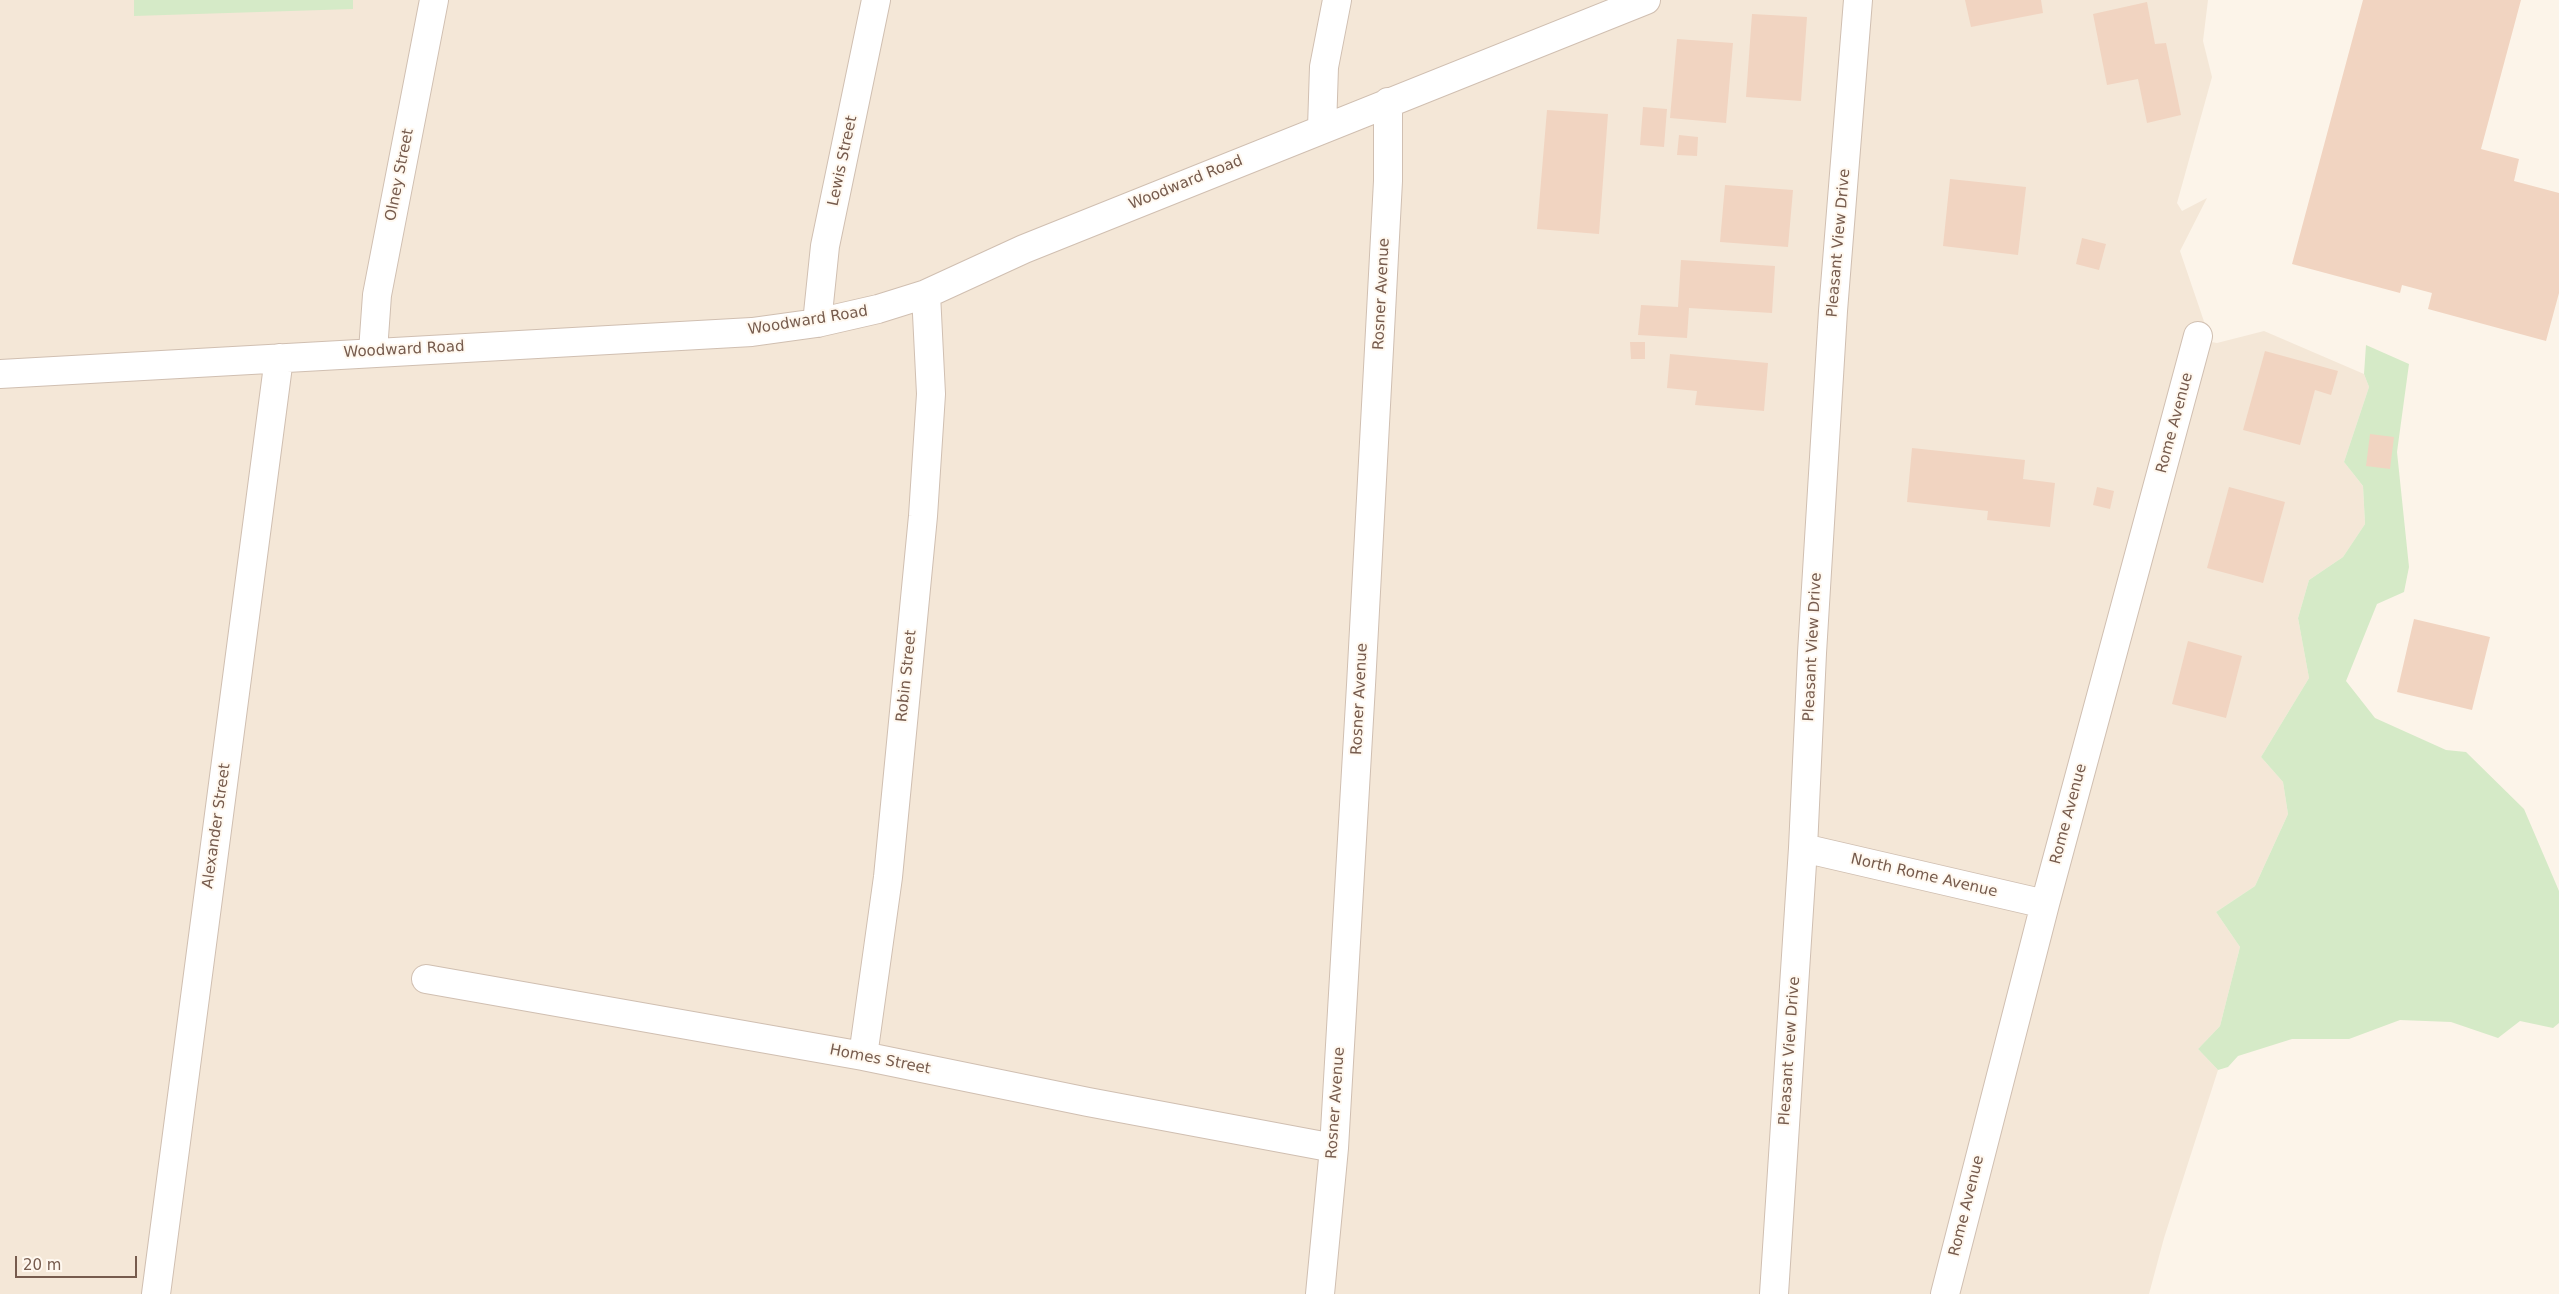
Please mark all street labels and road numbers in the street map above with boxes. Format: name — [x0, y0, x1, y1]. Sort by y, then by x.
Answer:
street label: Lewis Street — [825, 114, 861, 208]
street label: Olney Street — [382, 127, 418, 223]
street label: Woodward Road — [1126, 152, 1246, 214]
street label: Pleasant View Drive — [1824, 168, 1854, 318]
street label: Rosner Avenue — [1370, 238, 1394, 350]
street label: Woodward Road — [747, 303, 869, 339]
street label: Woodward Road — [343, 338, 465, 362]
street label: Rome Avenue — [2153, 371, 2197, 475]
street label: Pleasant View Drive — [1800, 572, 1826, 722]
street label: Robin Street — [893, 629, 921, 723]
street label: Rosner Avenue — [1348, 643, 1372, 755]
street label: Alexander Street — [199, 762, 235, 890]
street label: Rome Avenue — [2047, 762, 2091, 866]
street label: North Rome Avenue — [1849, 850, 1999, 902]
street label: Pleasant View Drive — [1776, 976, 1804, 1126]
street label: Homes Street — [828, 1041, 932, 1079]
street label: Rosner Avenue — [1323, 1046, 1349, 1160]
street label: Rome Avenue — [1946, 1154, 1988, 1258]

